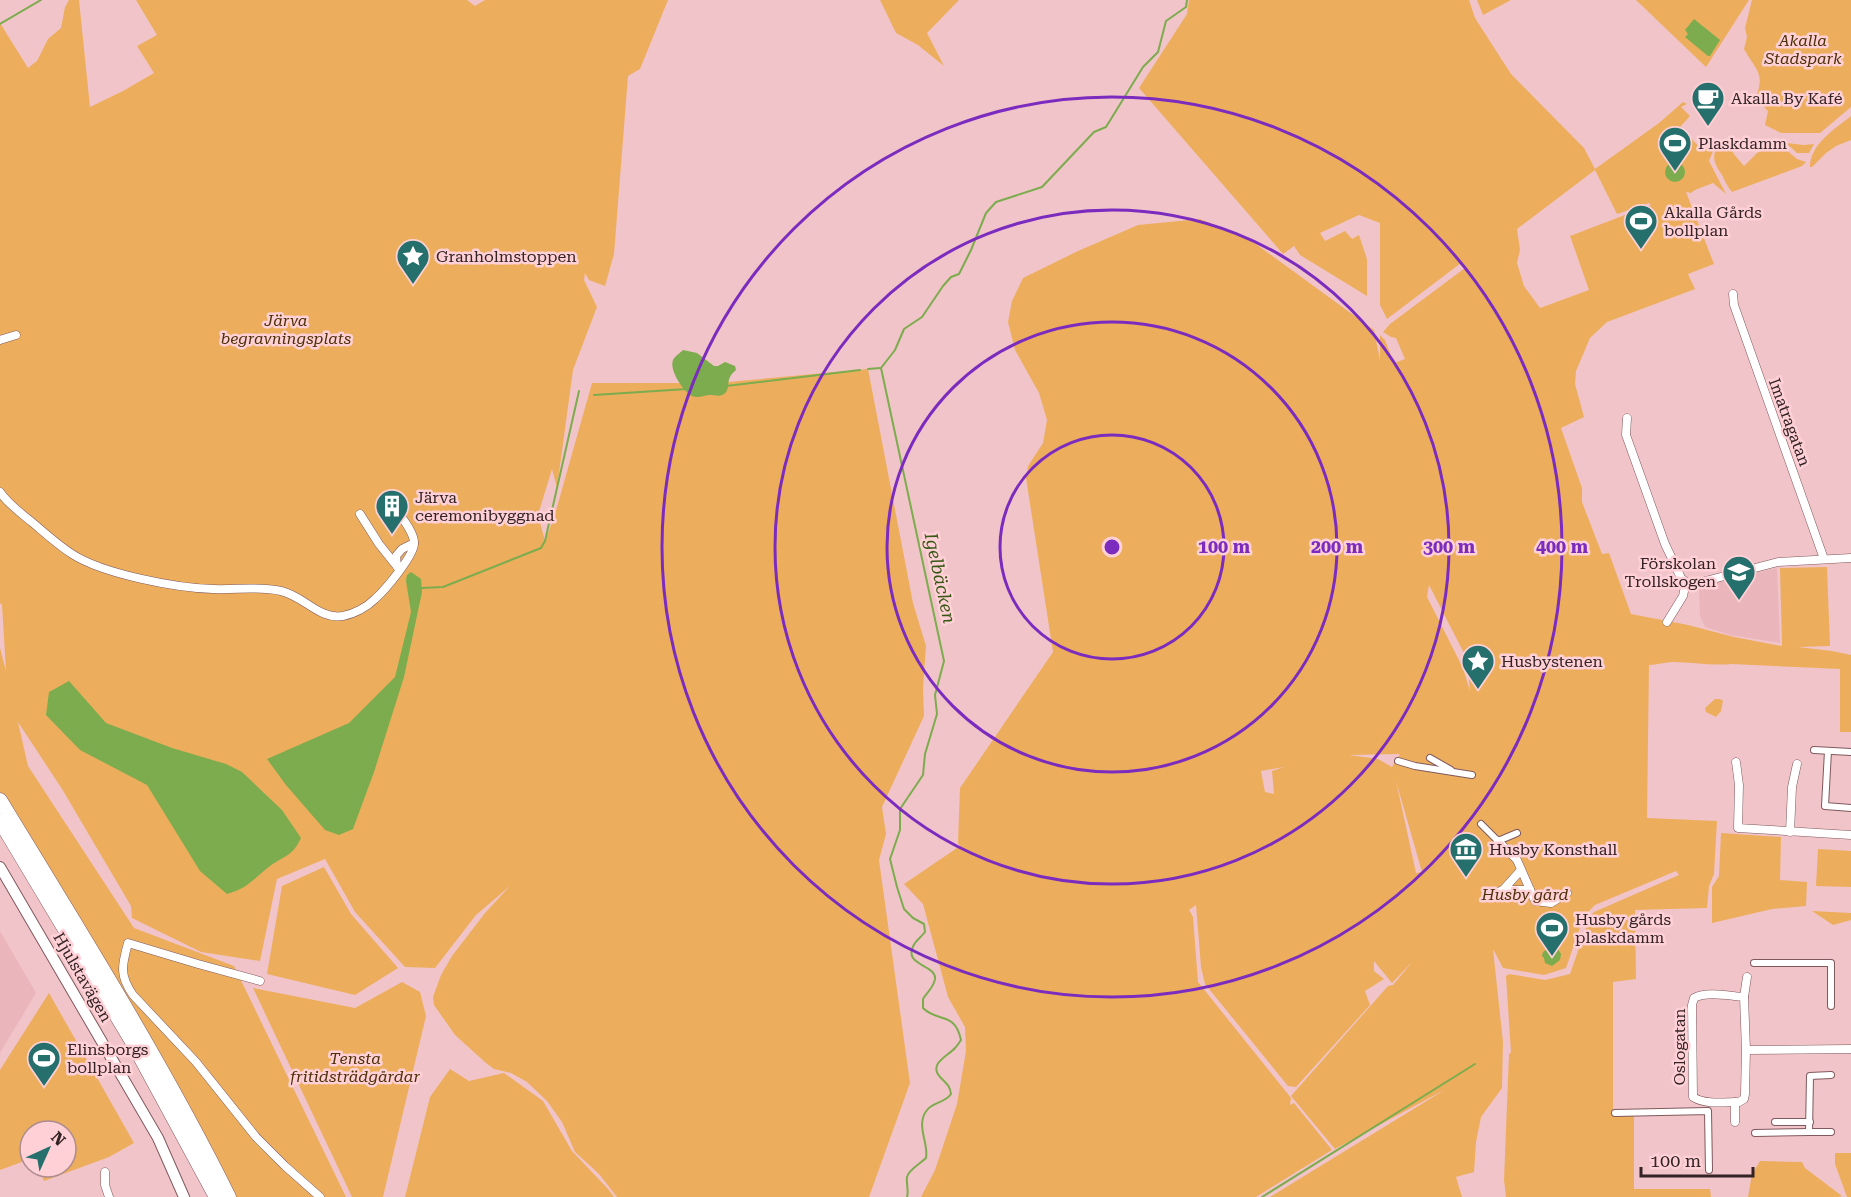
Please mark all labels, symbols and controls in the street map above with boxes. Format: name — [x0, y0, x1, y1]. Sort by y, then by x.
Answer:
park label: Akalla Stadspark — [1763, 31, 1842, 68]
cafe icon: Akalla By Kafé — [1690, 80, 1726, 127]
place label: Akalla By Kafé — [1731, 89, 1843, 108]
sports icon: Plaskdamm — [1657, 125, 1693, 172]
place label: Plaskdamm — [1698, 134, 1788, 153]
sports icon: Akalla Gårds bollplan — [1623, 203, 1659, 250]
place label: Akalla Gårds bollplan — [1664, 203, 1762, 240]
place icon: Granholmstoppen — [395, 238, 431, 285]
place label: Granholmstoppen — [436, 247, 577, 266]
park label: Järva begravningsplats — [221, 311, 351, 348]
street label: Imatragatan — [1765, 376, 1814, 469]
building icon: Järva ceremonibyggnad — [374, 488, 410, 535]
place label: Järva ceremonibyggnad — [415, 488, 554, 525]
water label: Igelbäcken — [920, 530, 960, 625]
text: 100 m — [1198, 536, 1251, 557]
text: 200 m — [1311, 536, 1364, 557]
text: 300 m — [1423, 536, 1476, 557]
text: 400 m — [1536, 536, 1589, 557]
centre of rings — [1102, 537, 1122, 557]
place label: Förskolan Trollskogen — [1625, 554, 1716, 591]
school or university icon: Förskolan Trollskogen — [1721, 554, 1757, 601]
place icon: Husbystenen — [1460, 643, 1496, 690]
place label: Husbystenen — [1501, 652, 1603, 671]
museum icon: Husby Konsthall — [1448, 831, 1484, 878]
place label: Husby Konsthall — [1489, 840, 1617, 859]
park label: Husby gård — [1480, 885, 1569, 904]
sports icon: Husby gårds plaskdamm — [1534, 910, 1570, 957]
place label: Husby gårds plaskdamm — [1575, 910, 1672, 947]
street label: Hjulstavägen — [49, 929, 116, 1025]
street label: Oslogatan — [1670, 1008, 1689, 1086]
sports icon: Elinsborgs bollplan — [26, 1040, 62, 1087]
place label: Elinsborgs bollplan — [67, 1040, 149, 1077]
park label: Tensta fritidsträdgårdar — [290, 1049, 420, 1086]
north arrow — [18, 1119, 78, 1179]
text: N — [47, 1128, 69, 1150]
scale bar — [1641, 1140, 1754, 1178]
text: 100 m — [1650, 1150, 1701, 1171]

